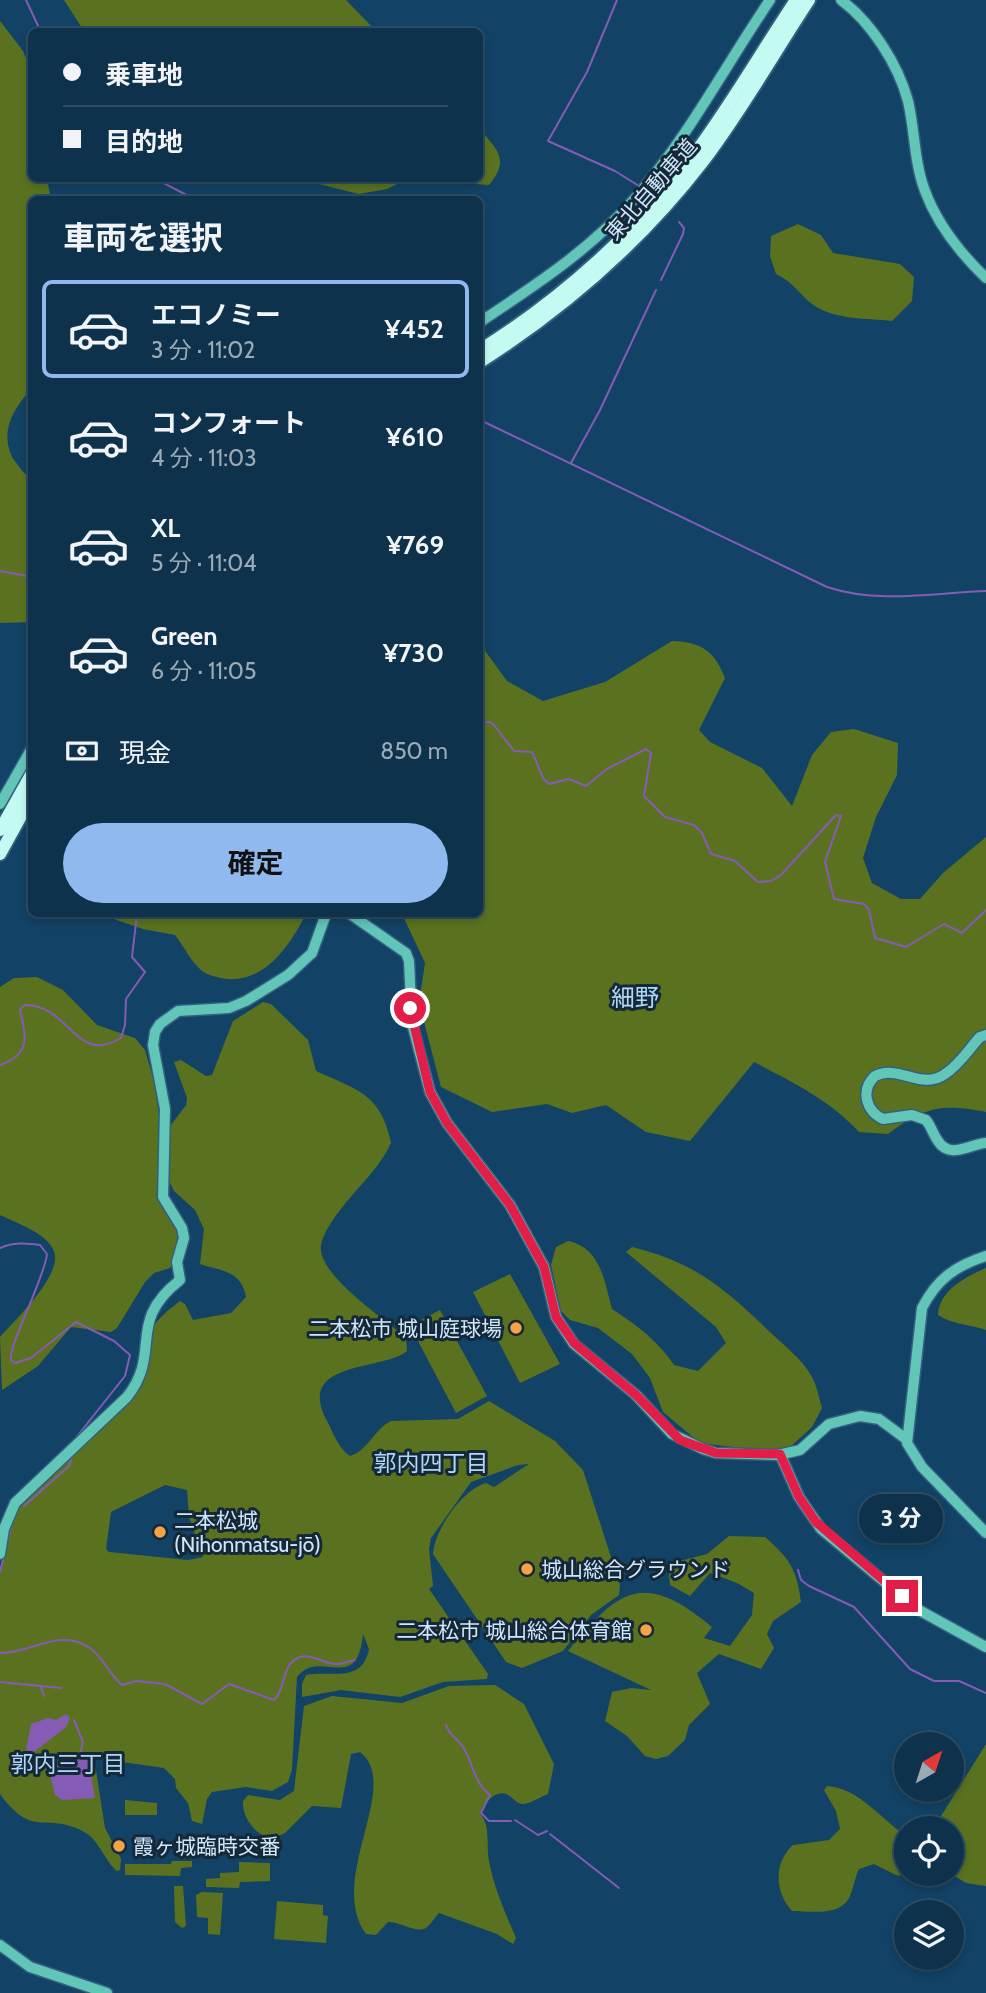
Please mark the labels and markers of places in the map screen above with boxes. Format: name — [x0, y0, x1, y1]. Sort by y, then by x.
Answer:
place label: 二本松市 城山庭球場 — [308, 1316, 502, 1341]
marker: 二本松市 城山庭球場 — [508, 1320, 524, 1336]
place label: 二本松城 (Nihonmatsu-jō) — [174, 1508, 321, 1558]
marker: 二本松城 (Nihonmatsu-jō) — [152, 1524, 168, 1540]
place label: 城山総合グラウンド — [541, 1557, 730, 1582]
marker: 城山総合グラウンド — [519, 1561, 535, 1577]
place label: 二本松市 城山総合体育館 — [396, 1618, 632, 1643]
marker: 二本松市 城山総合体育館 — [638, 1622, 654, 1638]
place label: 霞ヶ城臨時交番 — [133, 1834, 280, 1859]
marker: 霞ヶ城臨時交番 — [111, 1838, 127, 1854]

